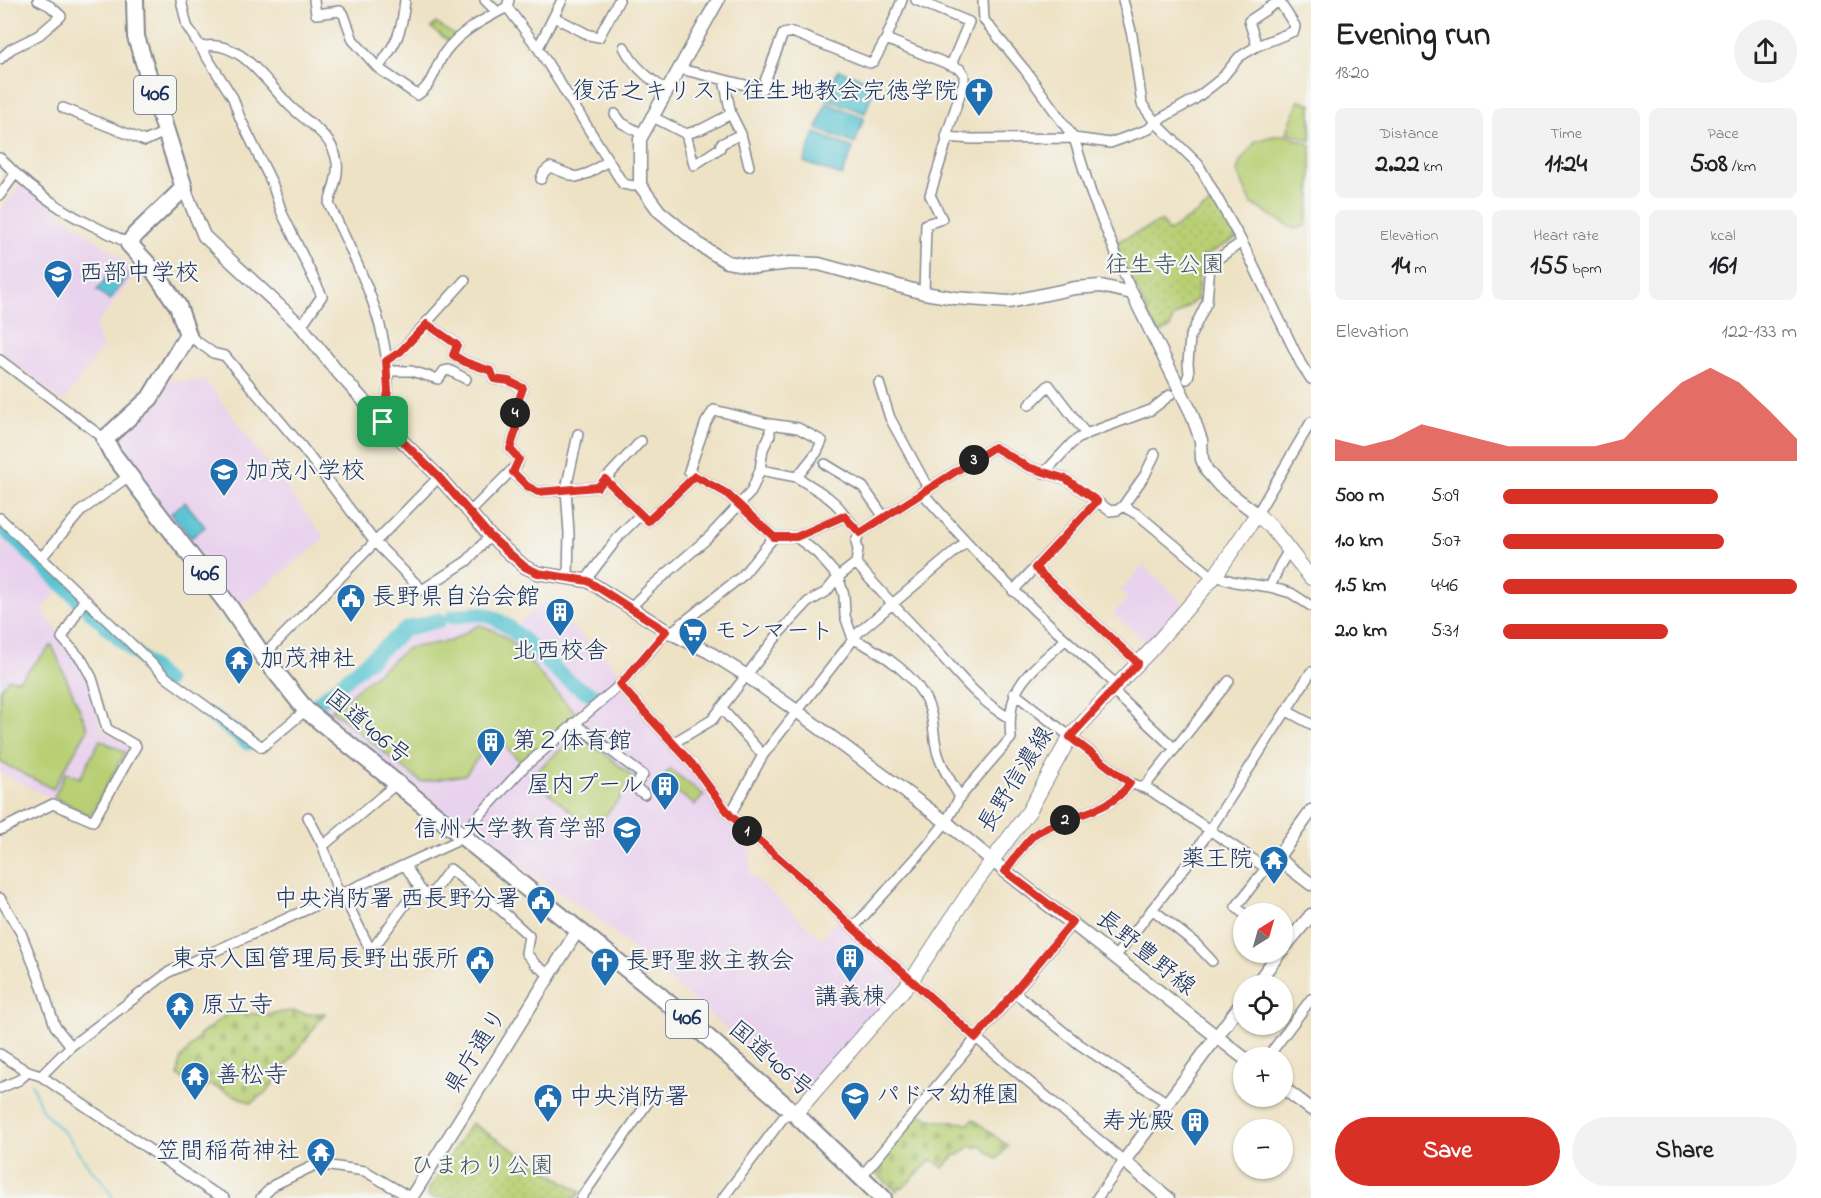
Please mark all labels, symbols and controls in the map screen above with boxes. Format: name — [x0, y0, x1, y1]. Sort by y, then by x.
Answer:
text: Evening run — [1335, 12, 1490, 60]
button: share — [1734, 20, 1797, 83]
text: 18:20 — [1335, 59, 1369, 88]
place label: 復活之キリスト往生地教会完徳学院 — [572, 75, 958, 110]
road number: 406 — [134, 76, 176, 114]
church icon: 復活之キリスト往生地教会完徳学院 — [963, 76, 995, 118]
text: Distance — [1380, 122, 1438, 146]
text: Time — [1550, 122, 1582, 146]
text: Pace — [1707, 122, 1739, 146]
text: 2.22 — [1375, 146, 1419, 184]
text: 11:24 — [1545, 146, 1587, 184]
text: 5:08 — [1690, 146, 1728, 184]
text: km — [1419, 155, 1443, 179]
text: /km — [1728, 155, 1756, 179]
text: Elevation — [1380, 224, 1438, 248]
text: Heart rate — [1533, 224, 1599, 248]
text: kcal — [1710, 224, 1736, 248]
text: 14 — [1391, 248, 1410, 286]
text: 155 — [1530, 248, 1568, 286]
text: 161 — [1709, 248, 1737, 286]
park label: 往生寺公園 — [1105, 249, 1225, 284]
place label: 西部中学校 — [79, 257, 199, 292]
text: m — [1410, 257, 1427, 281]
text: bpm — [1568, 257, 1602, 281]
school or university icon: 西部中学校 — [42, 258, 74, 300]
text: Elevation — [1335, 318, 1409, 347]
text: 122–133 m — [1722, 318, 1797, 347]
pin — [357, 396, 408, 447]
pin: 4 — [500, 398, 530, 428]
text: 4 — [512, 401, 518, 425]
icon: arrive — [366, 405, 399, 438]
pin: 3 — [959, 445, 989, 475]
text: 3 — [971, 448, 977, 472]
place label: 加茂小学校 — [245, 455, 365, 490]
school or university icon: 加茂小学校 — [208, 456, 240, 498]
text: 500 m — [1335, 482, 1384, 511]
text: 5:09 — [1431, 482, 1459, 511]
text: 1.0 km — [1335, 527, 1383, 556]
text: 5:07 — [1431, 527, 1461, 556]
road number: 406 — [184, 556, 226, 594]
text: 1.5 km — [1335, 572, 1386, 601]
text: 4:46 — [1431, 572, 1458, 601]
place label: 長野県自治会館 — [372, 581, 540, 616]
public building icon: 長野県自治会館 — [335, 582, 367, 624]
building icon: 北西校舎 — [544, 596, 576, 638]
place label: モンマート — [714, 615, 834, 650]
supermarket icon: モンマート — [677, 616, 709, 658]
text: 2.0 km — [1335, 617, 1387, 646]
text: 5:31 — [1431, 617, 1459, 646]
place label: 北西校舎 — [512, 635, 608, 670]
place label: 加茂神社 — [260, 643, 356, 678]
temple icon: 加茂神社 — [223, 644, 255, 686]
street label: 国道406号 — [316, 682, 418, 774]
street label: 長野信濃線 — [970, 720, 1064, 840]
place label: 第２体育館 — [512, 725, 632, 760]
building icon: 第２体育館 — [475, 726, 507, 768]
place label: 屋内プール — [527, 769, 644, 804]
building icon: 屋内プール — [649, 770, 681, 812]
pin: 2 — [1050, 805, 1080, 835]
text: 2 — [1061, 808, 1069, 832]
place label: 信州大学教育学部 — [414, 813, 606, 848]
school or university icon: 信州大学教育学部 — [611, 814, 643, 856]
pin: 1 — [732, 816, 762, 846]
text: 1 — [744, 819, 750, 843]
place label: 薬王院 — [1181, 843, 1253, 878]
temple icon: 薬王院 — [1258, 844, 1290, 886]
place label: 中央消防署 西長野分署 — [274, 883, 520, 918]
public building icon: 中央消防署 西長野分署 — [525, 884, 557, 926]
street label: 長野豊野線 — [1087, 903, 1203, 1005]
north arrow — [1233, 903, 1293, 963]
map controls — [1233, 903, 1293, 1179]
building icon: 講義棟 — [834, 942, 866, 984]
place label: 東京入国管理局長野出張所 — [171, 943, 459, 978]
public building icon: 東京入国管理局長野出張所 — [464, 944, 496, 986]
place label: 長野聖救主教会 — [626, 945, 794, 980]
church icon: 長野聖救主教会 — [589, 946, 621, 988]
button: locate — [1233, 975, 1293, 1035]
place label: 講義棟 — [814, 981, 886, 1016]
place label: 原立寺 — [201, 989, 273, 1024]
temple icon: 原立寺 — [164, 990, 196, 1032]
road number: 406 — [666, 1000, 708, 1038]
street label: 県庁通り — [437, 1002, 517, 1102]
street label: 国道406号 — [720, 1013, 820, 1107]
button: + — [1233, 1047, 1293, 1107]
place label: 善松寺 — [216, 1059, 288, 1094]
temple icon: 善松寺 — [179, 1060, 211, 1102]
place label: パドマ幼稚園 — [876, 1079, 1020, 1114]
school or university icon: パドマ幼稚園 — [839, 1080, 871, 1122]
place label: 中央消防署 — [569, 1081, 689, 1116]
public building icon: 中央消防署 — [532, 1082, 564, 1124]
place label: 寿光殿 — [1102, 1105, 1174, 1140]
building icon: 寿光殿 — [1179, 1106, 1211, 1148]
button: Save — [1335, 1117, 1560, 1186]
button: Share — [1572, 1117, 1797, 1186]
button: − — [1233, 1119, 1293, 1179]
place label: 笠間稲荷神社 — [156, 1135, 300, 1170]
temple icon: 笠間稲荷神社 — [305, 1136, 337, 1178]
park label: ひまわり公園 — [410, 1150, 554, 1185]

